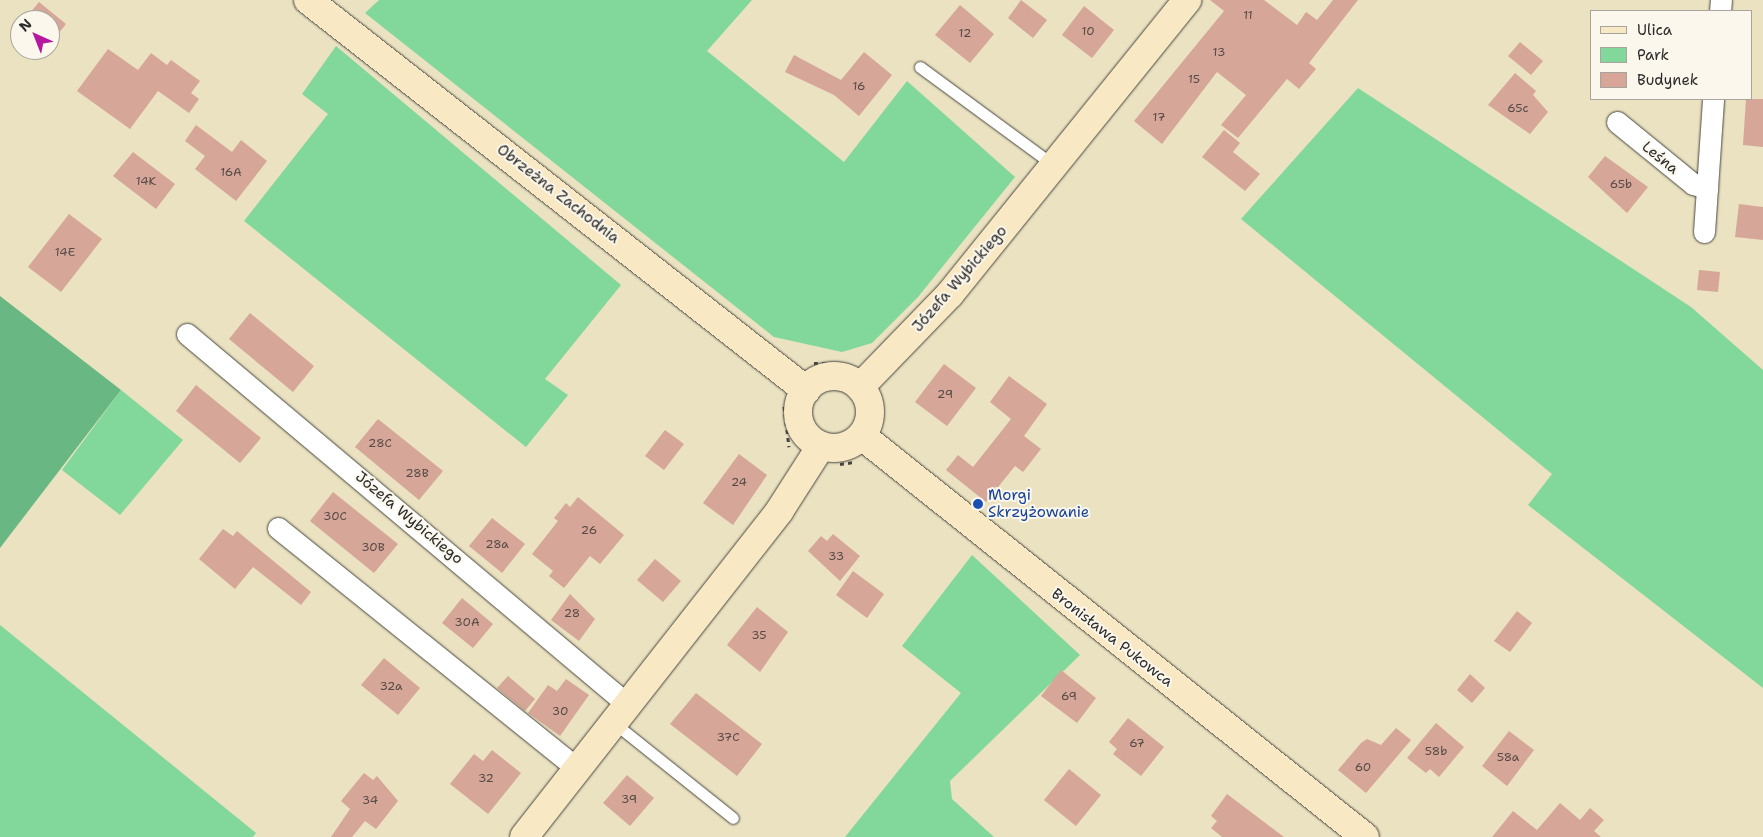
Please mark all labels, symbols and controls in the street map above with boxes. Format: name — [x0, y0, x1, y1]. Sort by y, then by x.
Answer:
house number: 11 — [1243, 9, 1253, 23]
north arrow — [10, 10, 60, 60]
legend — [1590, 10, 1753, 100]
text: N — [15, 15, 36, 35]
text: Ulica — [1637, 20, 1672, 40]
house number: 10 — [1081, 25, 1095, 39]
house number: 12 — [959, 27, 971, 41]
text: Park — [1637, 45, 1669, 65]
house number: 13 — [1213, 46, 1225, 60]
text: Budynek — [1637, 70, 1698, 90]
house number: 15 — [1188, 73, 1200, 87]
house number: 16 — [852, 80, 866, 94]
house number: 65c — [1507, 102, 1529, 116]
house number: 17 — [1153, 111, 1165, 125]
street label: Leśna — [1638, 138, 1682, 178]
street label: Obrzeżna Zachodnia — [493, 141, 623, 247]
house number: 16A — [220, 166, 242, 180]
house number: 14K — [136, 175, 156, 189]
house number: 65b — [1610, 178, 1632, 192]
street label: Józefa Wybickiego — [909, 222, 1011, 336]
house number: 14E — [55, 246, 75, 260]
house number: 29 — [937, 388, 953, 402]
house number: 28C — [368, 437, 392, 451]
house number: 28B — [405, 467, 429, 481]
street label: Józefa Wybickiego — [352, 468, 466, 568]
house number: 24 — [731, 476, 747, 490]
place label: Morgi Skrzyżowanie — [988, 486, 1089, 521]
marker: Morgi Skrzyżowanie — [972, 498, 984, 510]
house number: 30C — [323, 510, 347, 524]
house number: 26 — [581, 524, 597, 538]
house number: 28a — [485, 538, 509, 552]
house number: 30B — [361, 541, 385, 555]
house number: 33 — [828, 550, 844, 564]
street label: Bronisława Pukowca — [1048, 585, 1176, 691]
house number: 28 — [564, 607, 580, 621]
house number: 30A — [454, 616, 480, 630]
house number: 35 — [751, 629, 767, 643]
house number: 32a — [379, 680, 403, 694]
house number: 69 — [1061, 690, 1077, 704]
house number: 30 — [552, 705, 568, 719]
house number: 37C — [716, 731, 740, 745]
house number: 67 — [1129, 737, 1145, 751]
house number: 58b — [1425, 745, 1447, 759]
house number: 58a — [1497, 751, 1519, 765]
house number: 60 — [1355, 761, 1371, 775]
house number: 32 — [478, 772, 494, 786]
house number: 39 — [621, 793, 637, 807]
house number: 34 — [362, 794, 378, 808]

